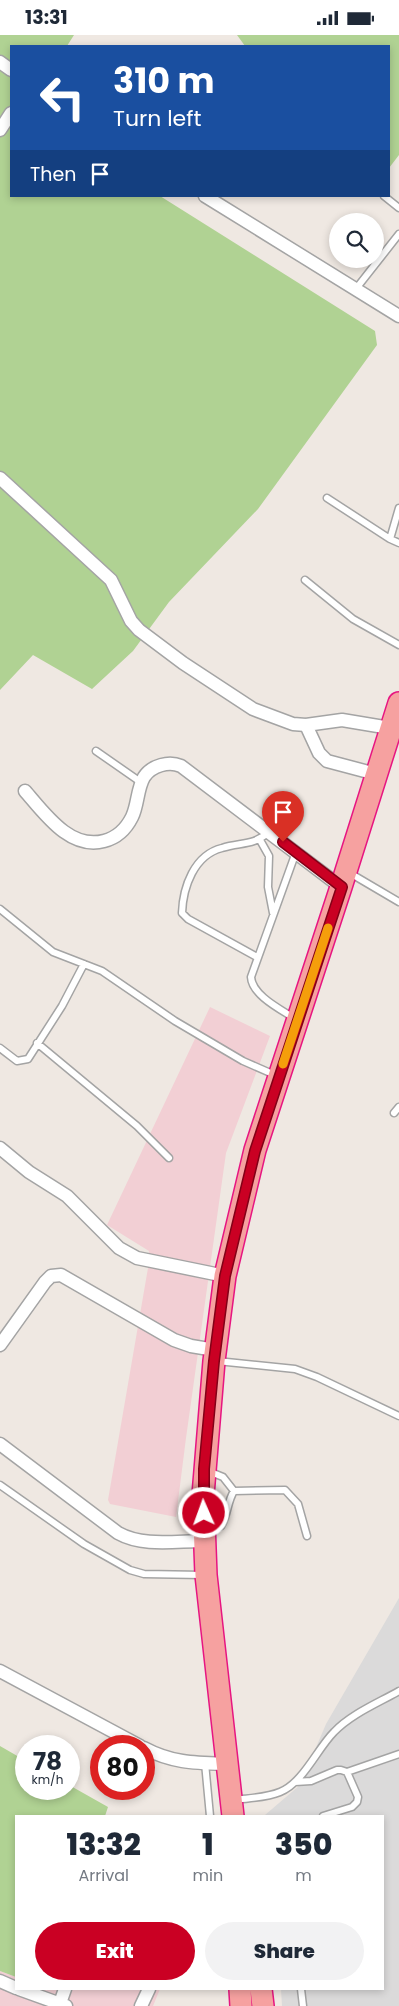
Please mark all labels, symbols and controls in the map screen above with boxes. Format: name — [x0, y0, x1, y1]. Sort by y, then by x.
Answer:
text: 13:31 — [25, 4, 68, 31]
text: 310 m — [113, 56, 215, 105]
icon: left — [30, 65, 95, 130]
text: Turn left — [113, 103, 201, 134]
icon: arrive — [86, 160, 114, 188]
text: Then — [30, 161, 76, 188]
map controls — [329, 213, 384, 268]
button: search — [329, 213, 384, 268]
pin — [262, 791, 304, 842]
icon: arrive — [269, 798, 297, 826]
position arrow — [177, 1486, 229, 1538]
speed limit sign: 80 — [90, 1735, 155, 1800]
text: 78 — [33, 1744, 62, 1779]
text: km/h — [32, 1771, 63, 1788]
text: 13:32 — [67, 1823, 141, 1866]
text: 1 — [202, 1823, 214, 1866]
text: 350 — [275, 1823, 332, 1866]
text: Arrival — [79, 1864, 129, 1887]
text: min — [193, 1864, 223, 1887]
text: m — [295, 1864, 312, 1887]
button: Exit — [35, 1922, 195, 1980]
button: Share — [205, 1922, 364, 1980]

